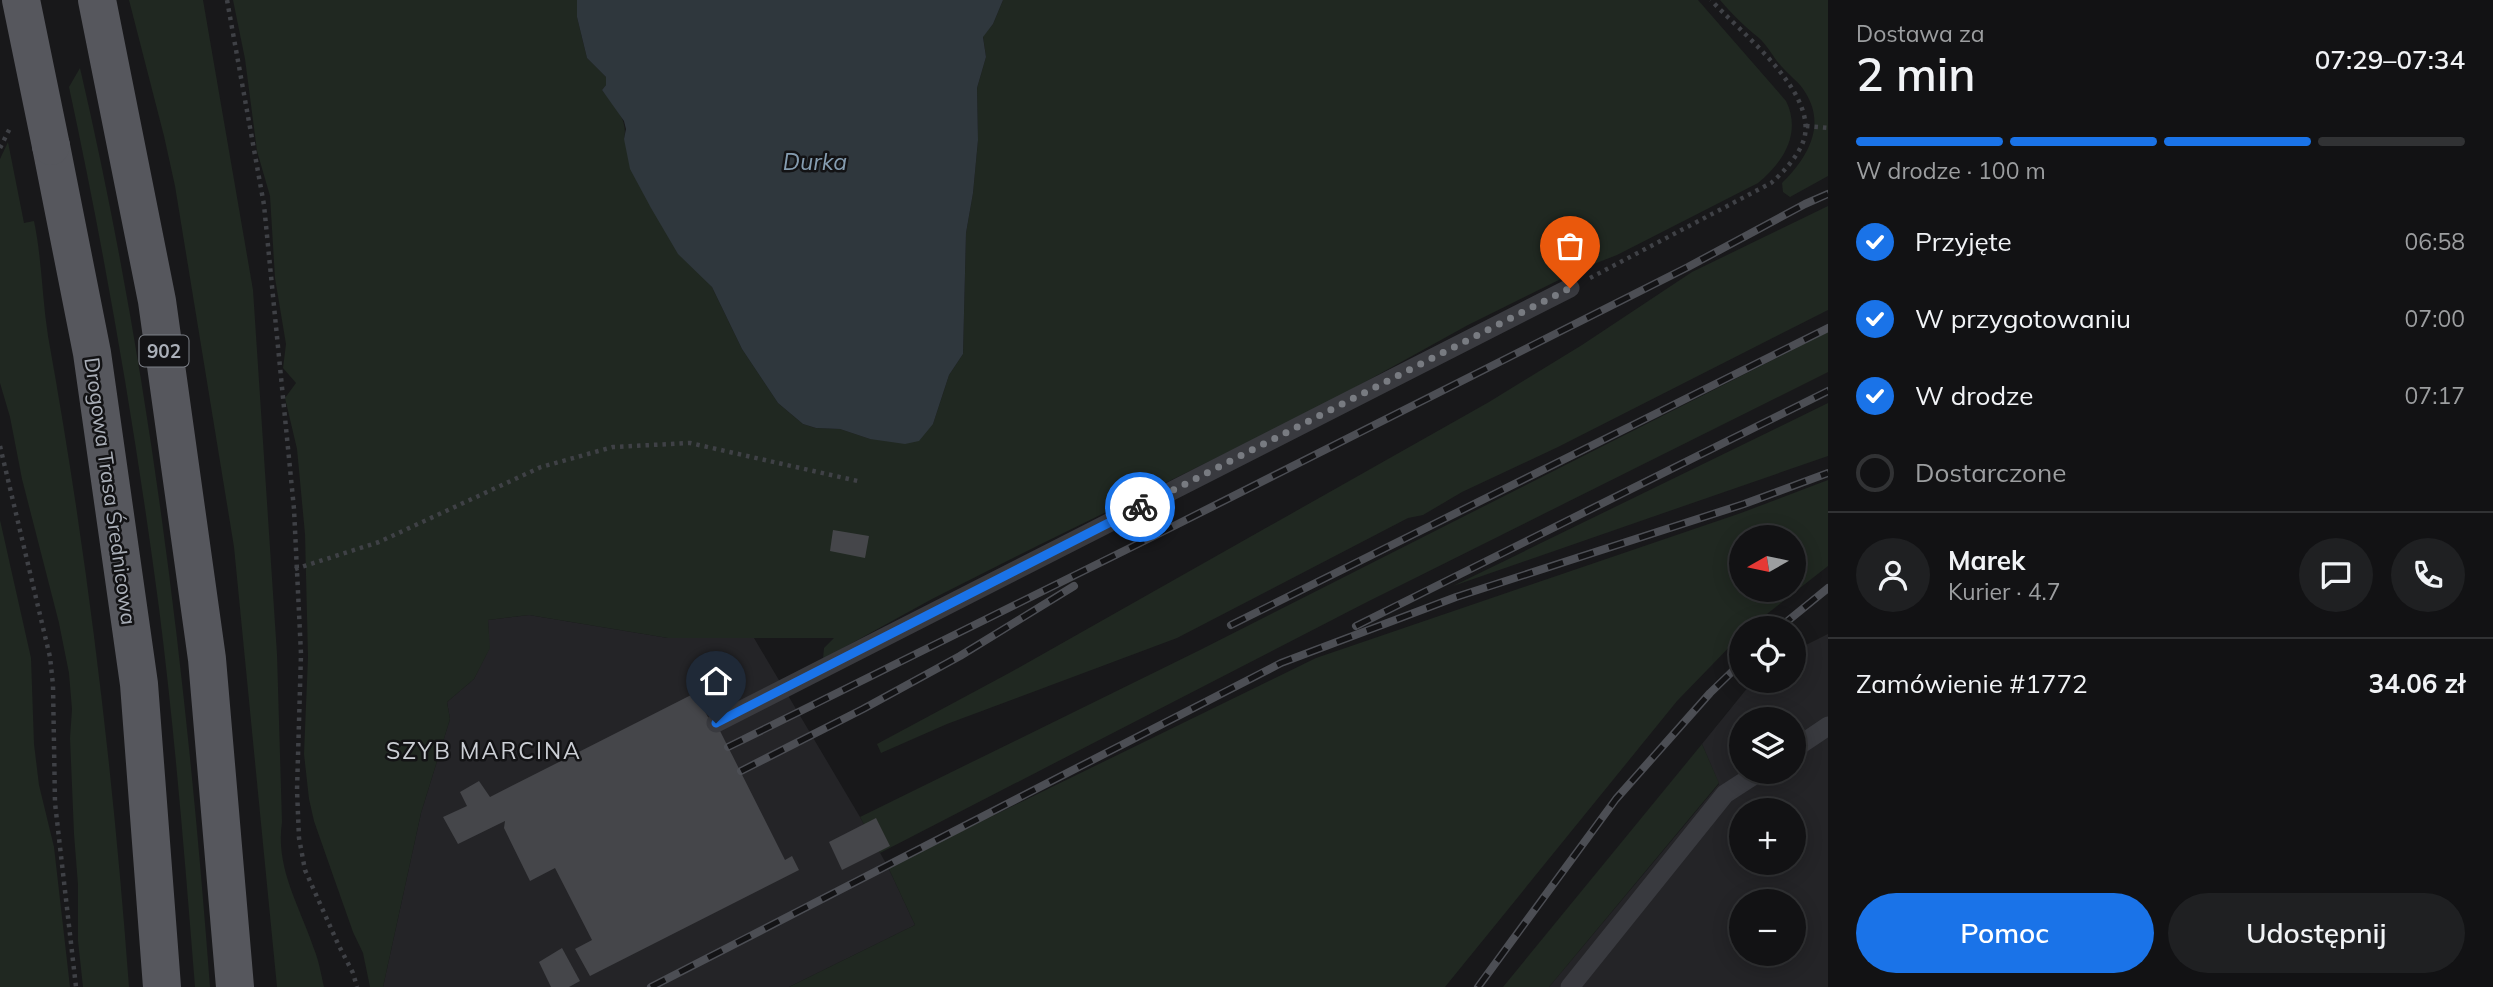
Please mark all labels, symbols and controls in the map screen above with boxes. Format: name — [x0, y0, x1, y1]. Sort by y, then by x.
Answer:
text: Dostawa za — [1856, 19, 1985, 48]
text: 07:29–07:34 — [2315, 43, 2465, 76]
text: 2 min — [1856, 45, 1975, 103]
water label: Durka — [783, 147, 847, 176]
text: W drodze · 100 m — [1856, 156, 2046, 185]
pin — [1540, 216, 1600, 288]
icon: check — [1856, 223, 1894, 261]
text: Przyjęte — [1915, 225, 2012, 258]
icon: bag — [1551, 227, 1589, 265]
text: 06:58 — [2405, 227, 2465, 256]
icon: check — [1856, 300, 1894, 338]
text: W przygotowaniu — [1915, 302, 2131, 335]
text: 07:00 — [2405, 304, 2465, 333]
road number: 902 — [140, 336, 188, 366]
street label: Drogowa Trasa Średnicowa — [79, 355, 143, 627]
icon: check — [1856, 377, 1894, 415]
text: W drodze — [1915, 379, 2033, 412]
text: 07:17 — [2405, 381, 2465, 410]
text: Dostarczone — [1915, 456, 2066, 489]
courier — [1105, 472, 1175, 542]
icon: bike — [1121, 488, 1159, 526]
north arrow — [1729, 525, 1806, 602]
map controls — [1729, 525, 1806, 966]
button: person — [1856, 538, 1930, 612]
button: chat — [2299, 538, 2373, 612]
button: phone — [2391, 538, 2465, 612]
text: Marek — [1948, 544, 2025, 577]
text: Kurier · 4.7 — [1948, 577, 2060, 606]
button: locate — [1729, 616, 1806, 693]
pin — [686, 651, 746, 723]
icon: home — [697, 662, 735, 700]
text: Zamówienie #1772 — [1856, 667, 2088, 700]
text: 34.06 zł — [2369, 667, 2465, 700]
button: layers — [1729, 707, 1806, 784]
district label: SZYB MARCINA — [386, 736, 582, 765]
button: + — [1729, 798, 1806, 875]
button: − — [1729, 889, 1806, 966]
button: Pomoc — [1856, 893, 2154, 973]
button: Udostępnij — [2168, 893, 2465, 973]

